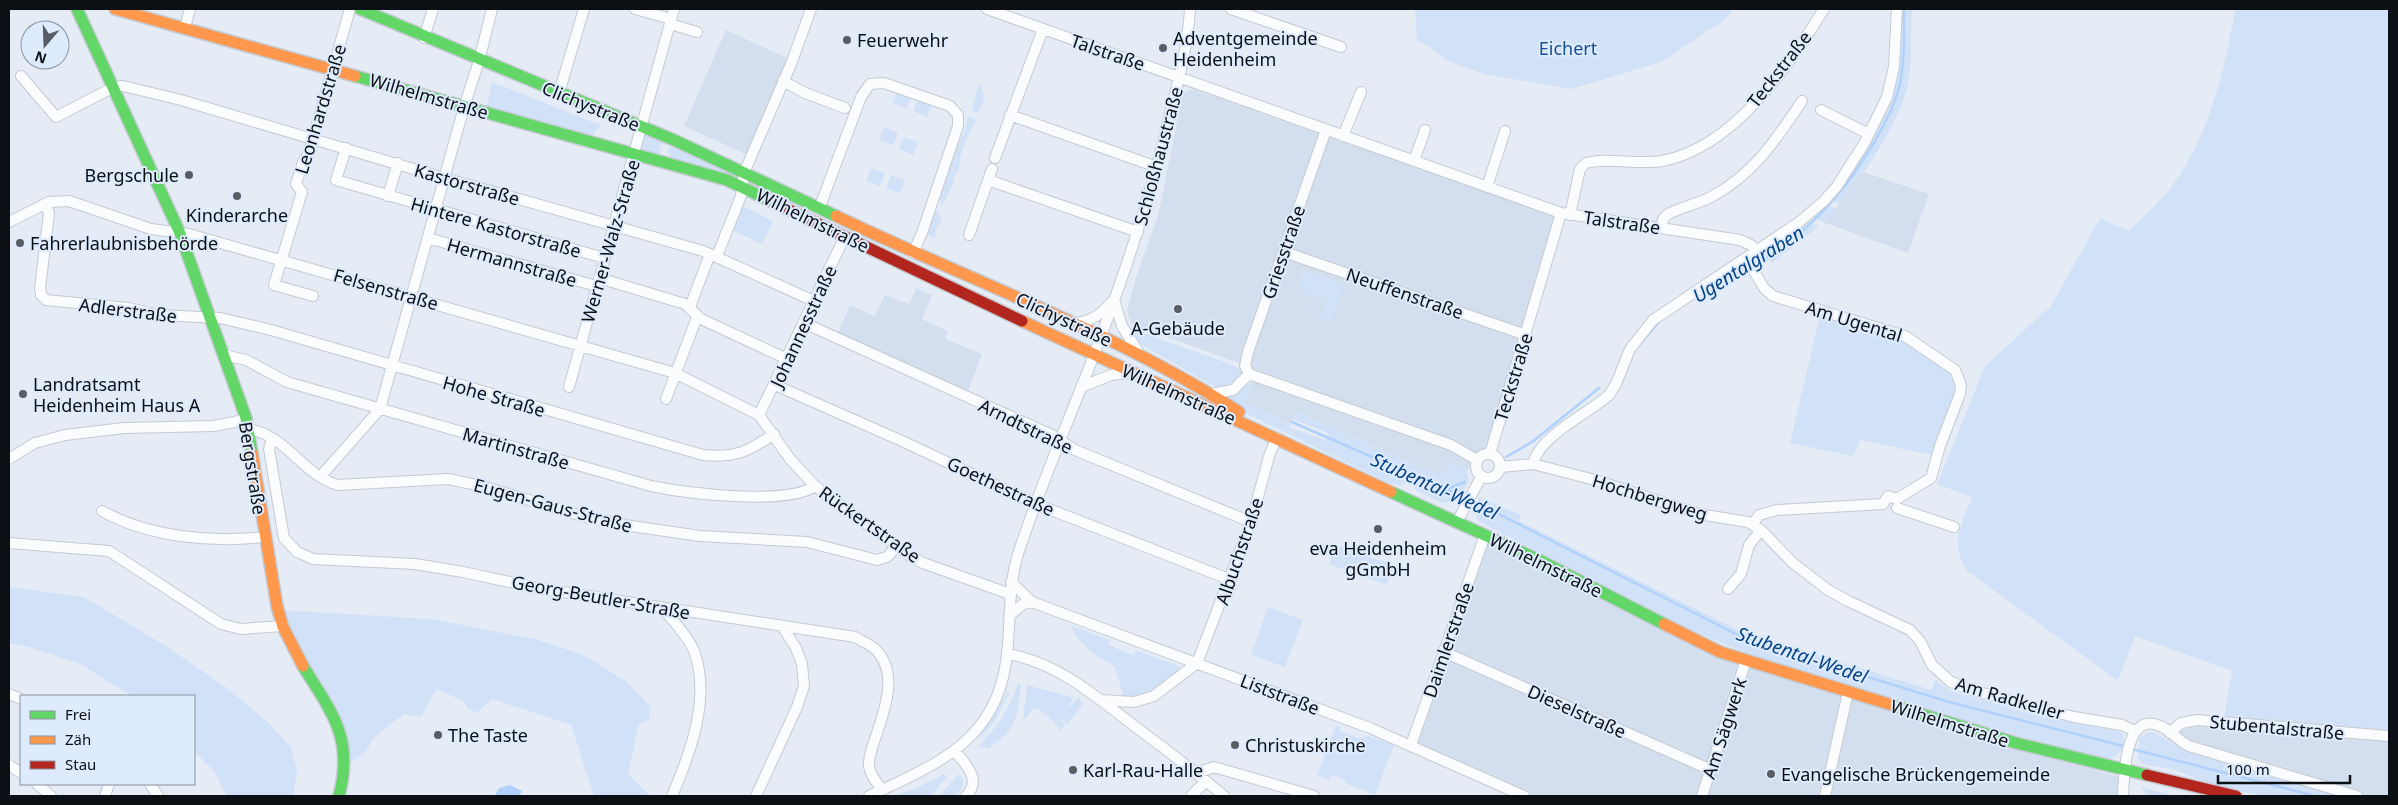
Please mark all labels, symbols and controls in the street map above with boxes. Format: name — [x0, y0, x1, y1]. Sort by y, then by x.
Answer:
north arrow — [20, 20, 70, 70]
place label: Adventgemeinde Heidenheim — [1173, 26, 1318, 71]
street label: Teckstraße — [1742, 26, 1816, 112]
place label: Feuerwehr — [857, 28, 949, 52]
street label: Talstraße — [1068, 28, 1148, 76]
marker: Feuerwehr — [841, 34, 853, 46]
park label: Eichert — [1539, 36, 1598, 60]
street label: Leonhardstraße — [289, 41, 351, 177]
marker: Adventgemeinde Heidenheim — [1157, 42, 1169, 54]
text: N — [32, 47, 49, 69]
street label: Wilhelmstraße — [367, 68, 491, 124]
street label: Clichystraße — [539, 76, 643, 136]
street label: Schloßhaustraße — [1128, 84, 1188, 228]
street label: Werner-Walz-Straße — [575, 157, 645, 325]
street label: Kastorstraße — [412, 158, 522, 210]
place label: Bergschule — [85, 163, 179, 187]
marker: Bergschule — [183, 169, 195, 181]
street label: Wilhelmstraße — [753, 182, 873, 258]
marker: Kinderarche — [231, 190, 243, 202]
street label: Hintere Kastorstraße — [408, 191, 584, 263]
street label: Griesstraße — [1256, 202, 1310, 302]
place label: Kinderarche — [186, 203, 288, 227]
street label: Talstraße — [1582, 205, 1662, 239]
water label: Ugentalgraben — [1687, 219, 1809, 309]
place label: Fahrerlaubnisbehörde — [30, 231, 218, 255]
street label: Hermannstraße — [444, 232, 580, 292]
marker: Fahrerlaubnisbehörde — [14, 237, 26, 249]
street label: Johannesstraße — [763, 261, 842, 393]
street label: Neuffenstraße — [1343, 262, 1467, 324]
street label: Felsenstraße — [331, 263, 441, 315]
street label: Clichystraße — [1012, 286, 1116, 352]
street label: Adlerstraße — [78, 292, 178, 328]
street label: Am Ugental — [1803, 295, 1905, 347]
marker: A-Gebäude — [1172, 303, 1184, 315]
place label: A-Gebäude — [1131, 316, 1225, 340]
street label: Teckstraße — [1488, 330, 1538, 424]
street label: Wilhelmstraße — [1118, 358, 1240, 430]
street label: Hohe Straße — [440, 370, 548, 422]
place label: Landratsamt Heidenheim Haus A — [33, 372, 201, 417]
marker: Landratsamt Heidenheim Haus A — [17, 388, 29, 400]
street label: Arndtstraße — [975, 393, 1077, 459]
street label: Bergstraße — [234, 420, 272, 516]
street label: Martinstraße — [460, 421, 572, 475]
water label: Stubental-Wedel — [1367, 446, 1504, 526]
street label: Goethestraße — [943, 451, 1059, 521]
street label: Hochbergweg — [1590, 468, 1710, 526]
street label: Eugen-Gaus-Straße — [471, 472, 635, 538]
street label: Rückertstraße — [815, 480, 925, 568]
street label: Albuchstraße — [1209, 494, 1269, 608]
marker: eva Heidenheim gGmbH — [1372, 523, 1384, 535]
street label: Wilhelmstraße — [1486, 527, 1606, 603]
place label: eva Heidenheim gGmbH — [1310, 536, 1446, 581]
street label: Georg-Beutler-Straße — [510, 569, 692, 625]
street label: Daimlerstraße — [1417, 579, 1479, 701]
water label: Stubental-Wedel — [1733, 620, 1872, 690]
street label: Liststraße — [1237, 668, 1323, 720]
street label: Am Radkeller — [1953, 671, 2068, 725]
street label: Am Sägwerk — [1696, 674, 1752, 782]
street label: Dieselstraße — [1524, 679, 1630, 743]
street label: Wilhelmstraße — [1888, 694, 2012, 752]
legend — [20, 695, 195, 785]
text: Frei — [65, 704, 91, 724]
street label: Stubentalstraße — [2209, 709, 2345, 745]
place label: The Taste — [448, 723, 528, 747]
text: Zäh — [65, 729, 91, 749]
marker: The Taste — [432, 729, 444, 741]
place label: Christuskirche — [1245, 733, 1366, 757]
marker: Christuskirche — [1229, 739, 1241, 751]
scale bar — [2218, 752, 2350, 784]
text: Stau — [65, 754, 96, 774]
place label: Karl-Rau-Halle — [1083, 758, 1203, 782]
text: 100 m — [2226, 759, 2270, 779]
place label: Evangelische Brückengemeinde — [1781, 762, 2050, 786]
marker: Karl-Rau-Halle — [1067, 764, 1079, 776]
marker: Evangelische Brückengemeinde — [1765, 768, 1777, 780]

